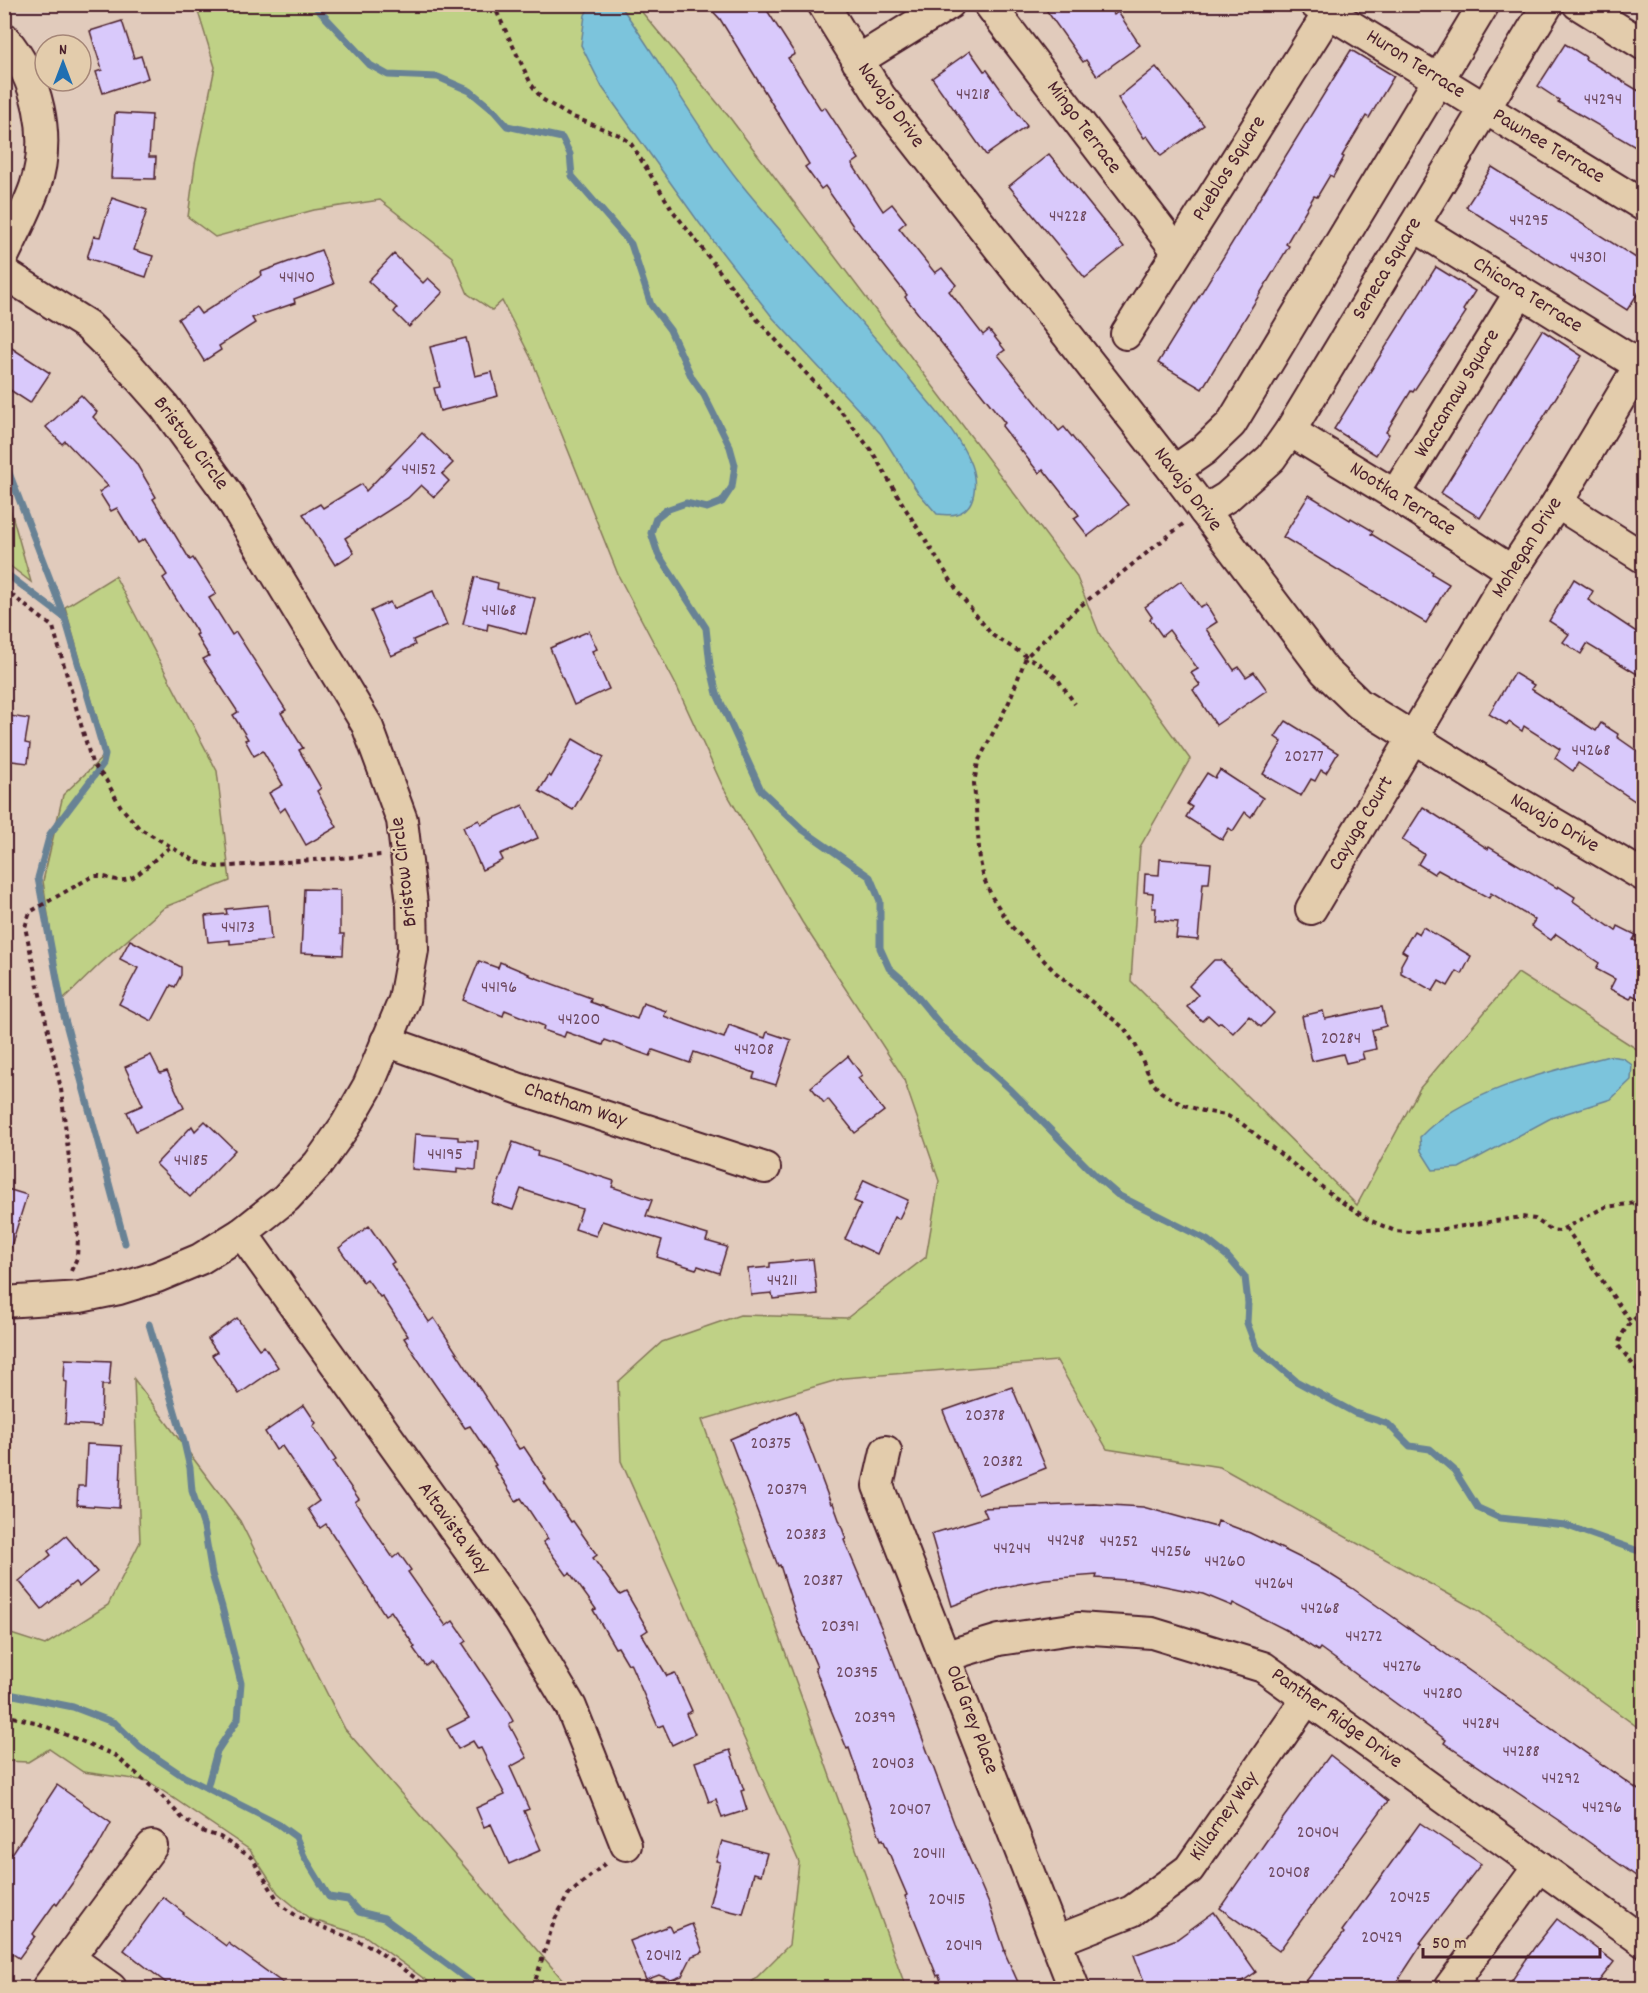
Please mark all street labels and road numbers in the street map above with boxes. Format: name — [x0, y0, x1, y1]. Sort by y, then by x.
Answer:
street label: Huron Terrace — [1359, 23, 1471, 107]
street label: Navajo Drive — [849, 57, 931, 155]
street label: Mingo Terrace — [1038, 75, 1128, 181]
street label: Pawnee Terrace — [1486, 102, 1610, 192]
street label: Pueblos Square — [1186, 110, 1274, 228]
street label: Seneca Square — [1346, 212, 1430, 326]
street label: Chicora Terrace — [1466, 250, 1588, 342]
street label: Waccamaw Square — [1408, 324, 1508, 464]
street label: Bristow Circle — [145, 391, 235, 497]
street label: Navajo Drive — [1145, 441, 1229, 539]
street label: Nootka Terrace — [1343, 455, 1461, 545]
street label: Mohegan Drive — [1485, 491, 1571, 605]
street label: Cayuga Court — [1322, 771, 1402, 877]
street label: Navajo Drive — [1504, 786, 1604, 862]
street label: Bristow Circle — [383, 815, 427, 929]
street label: Chatham Way — [520, 1075, 631, 1137]
street label: Altavista Way — [409, 1476, 497, 1582]
street label: Old Grey Place — [936, 1661, 1006, 1779]
street label: Panther Ridge Drive — [1264, 1661, 1408, 1777]
street label: Killarney Way — [1183, 1765, 1267, 1868]

